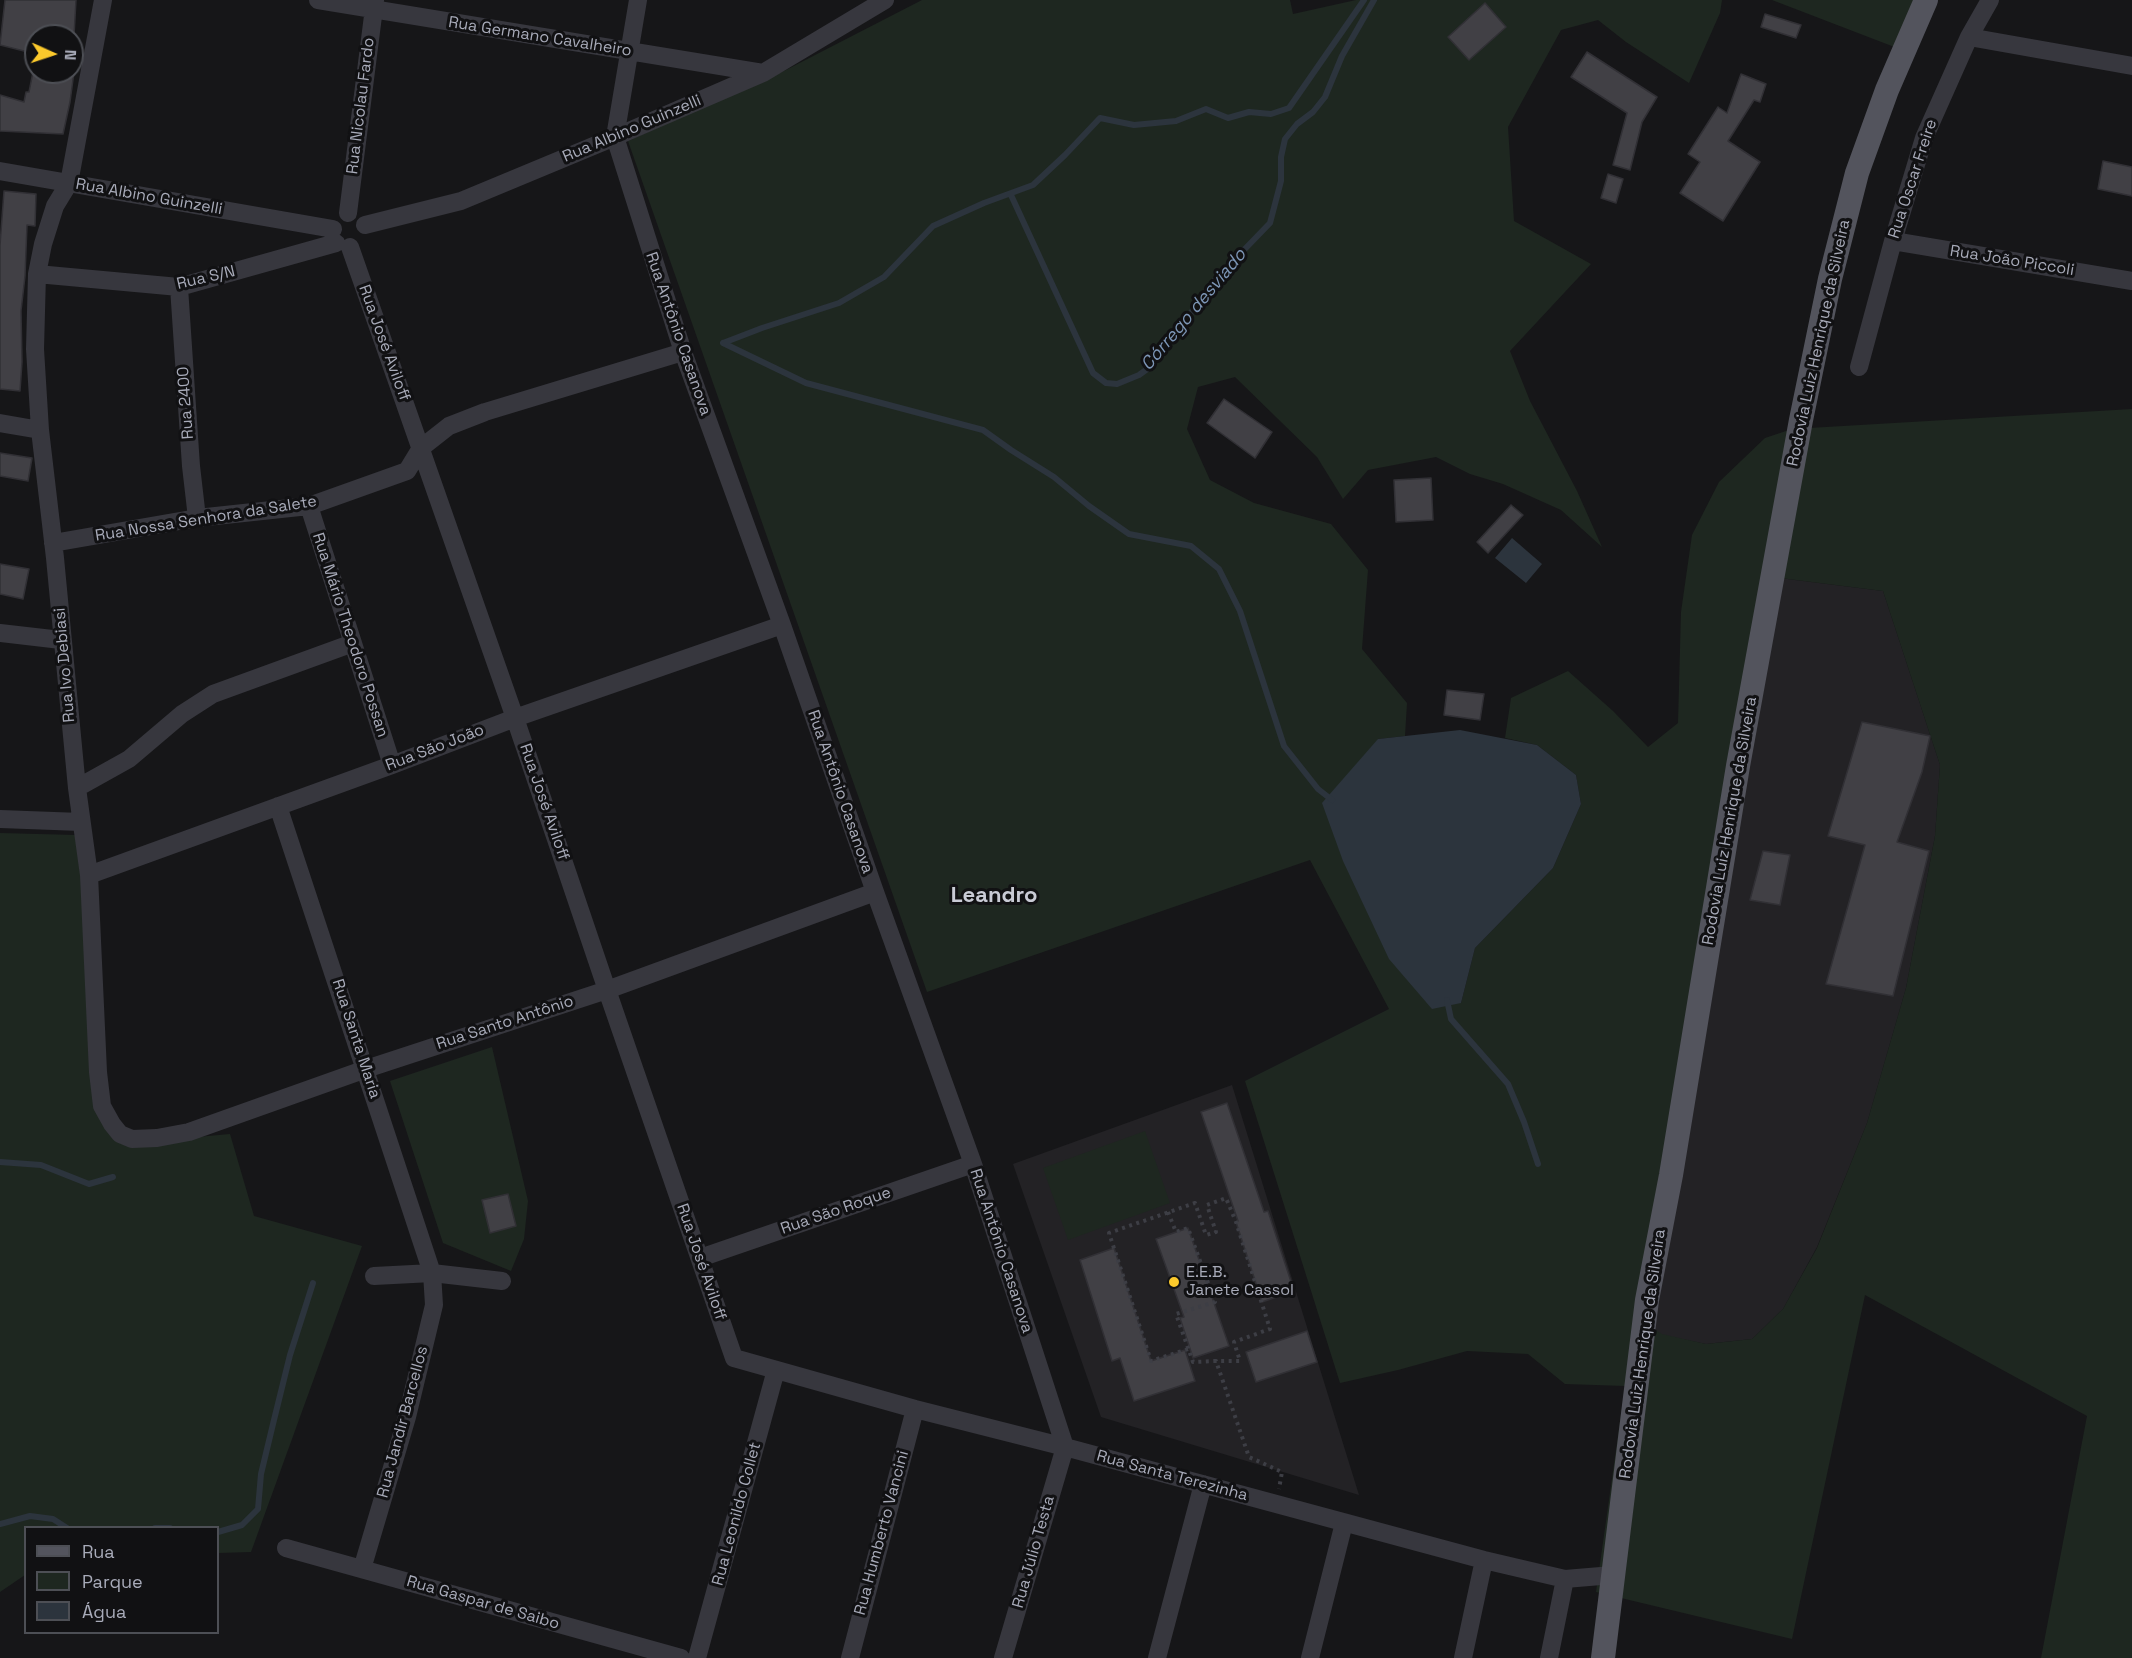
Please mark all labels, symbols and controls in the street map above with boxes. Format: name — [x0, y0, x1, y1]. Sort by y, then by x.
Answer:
street label: Rua Germano Cavalheiro — [447, 13, 633, 61]
north arrow — [24, 24, 84, 84]
street label: Rua Nicolau Fardo — [343, 37, 379, 175]
text: N — [60, 49, 81, 61]
street label: Rua Albino Guinzelli — [560, 91, 704, 167]
street label: Rua Oscar Freire — [1885, 117, 1941, 241]
street label: Rua Albino Guinzelli — [74, 175, 224, 219]
street label: Rodovia Luiz Henrique da Silveira — [1783, 218, 1855, 468]
street label: Rua João Piccoli — [1948, 242, 2076, 280]
water label: Córrego desviado — [1137, 245, 1251, 375]
street label: Rua Antônio Casanova — [641, 250, 715, 418]
street label: Rua S/N — [175, 262, 237, 294]
street label: Rua José Aviloff — [354, 282, 414, 404]
street label: Rua 2400 — [174, 366, 198, 440]
street label: Rua Nossa Senhora da Salete — [94, 492, 318, 546]
street label: Rua Mário Theodoro Possan — [308, 530, 392, 740]
street label: Rua Ivo Debiasi — [50, 607, 80, 723]
street label: Rodovia Luiz Henrique da Silveira — [1699, 695, 1761, 947]
street label: Rua Antônio Casanova — [803, 708, 877, 876]
street label: Rua São João — [383, 720, 487, 776]
street label: Rua José Aviloff — [515, 741, 573, 863]
district label: Leandro — [951, 883, 1037, 909]
street label: Rua Santa Maria — [328, 977, 384, 1101]
street label: Rua Santo Antônio — [434, 992, 576, 1054]
street label: Rua Antônio Casanova — [965, 1166, 1037, 1336]
street label: Rua São Roque — [778, 1183, 894, 1239]
street label: Rua José Aviloff — [672, 1201, 730, 1323]
street label: Rodovia Luiz Henrique da Silveira — [1616, 1228, 1670, 1480]
place label: E.E.B. Janete Cassol — [1186, 1263, 1294, 1301]
marker: E.E.B. Janete Cassol — [1167, 1275, 1181, 1289]
street label: Rua Jandir Barcellos — [373, 1344, 433, 1500]
street label: Rua Leonildo Collet — [709, 1440, 765, 1588]
street label: Rua Santa Terezinha — [1094, 1447, 1250, 1505]
street label: Rua Humberto Vancini — [851, 1449, 913, 1617]
street label: Rua Júlio Testa — [1009, 1494, 1059, 1610]
legend — [24, 1526, 219, 1634]
text: Rua — [82, 1540, 115, 1563]
text: Parque — [82, 1570, 143, 1593]
street label: Rua Gaspar de Saibo — [404, 1572, 562, 1634]
text: Água — [82, 1600, 126, 1623]

